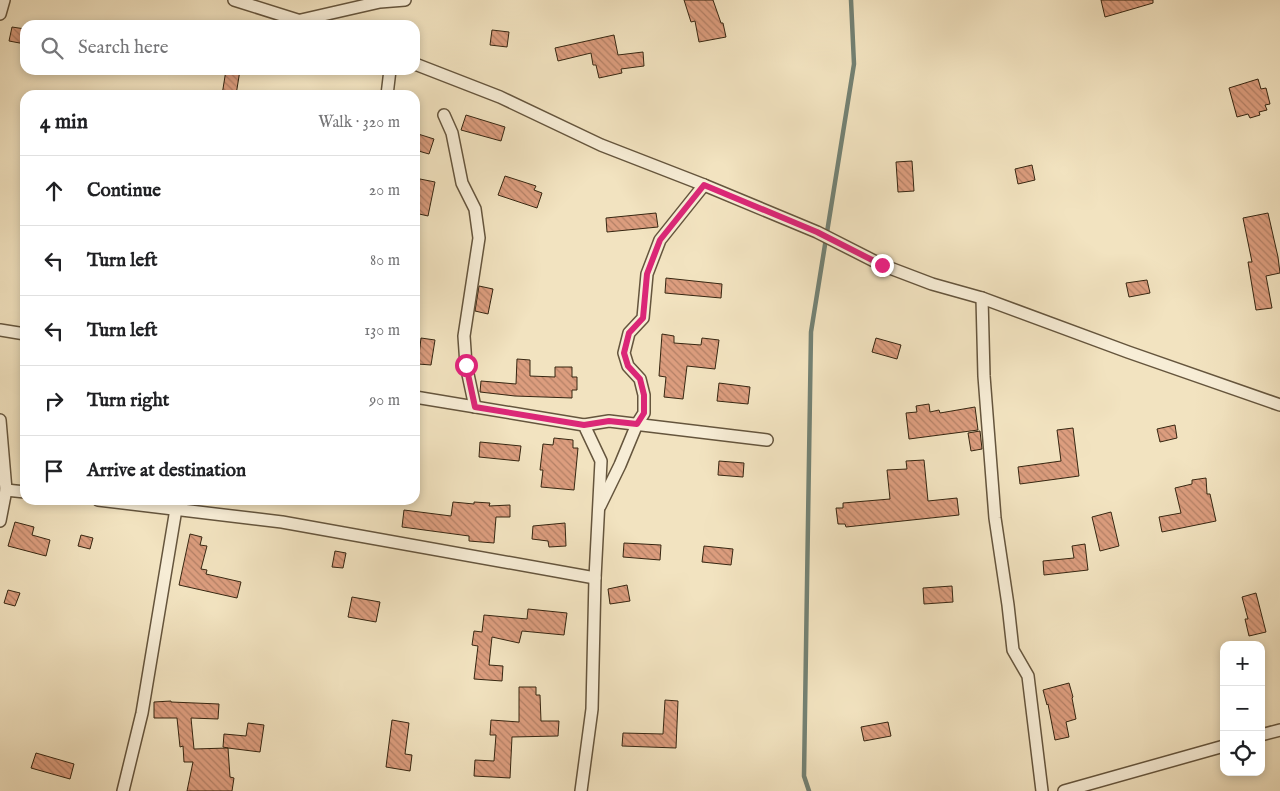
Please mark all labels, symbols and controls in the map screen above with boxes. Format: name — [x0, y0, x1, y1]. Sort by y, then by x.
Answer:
search box — [20, 20, 420, 75]
icon: search — [38, 34, 66, 62]
text: Search here — [78, 36, 169, 60]
text: 4 min — [40, 109, 88, 136]
text: Walk · 320 m — [318, 113, 400, 133]
icon: ahead — [40, 177, 68, 205]
text: Continue — [87, 179, 161, 203]
text: 20 m — [369, 181, 400, 201]
icon: left — [40, 247, 68, 275]
text: Turn left — [87, 249, 158, 273]
text: 80 m — [370, 251, 400, 271]
route end — [871, 254, 894, 277]
icon: left — [40, 317, 68, 345]
text: Turn left — [87, 319, 158, 343]
text: 130 m — [364, 321, 400, 341]
route start — [455, 354, 478, 377]
icon: right — [40, 387, 68, 415]
text: Turn right — [87, 389, 169, 413]
text: 90 m — [369, 391, 400, 411]
icon: arrive — [40, 457, 68, 485]
text: Arrive at destination — [87, 459, 246, 483]
map controls — [1220, 641, 1265, 776]
button: + — [1220, 641, 1265, 686]
button: − — [1220, 686, 1265, 731]
button: locate — [1220, 731, 1265, 776]

